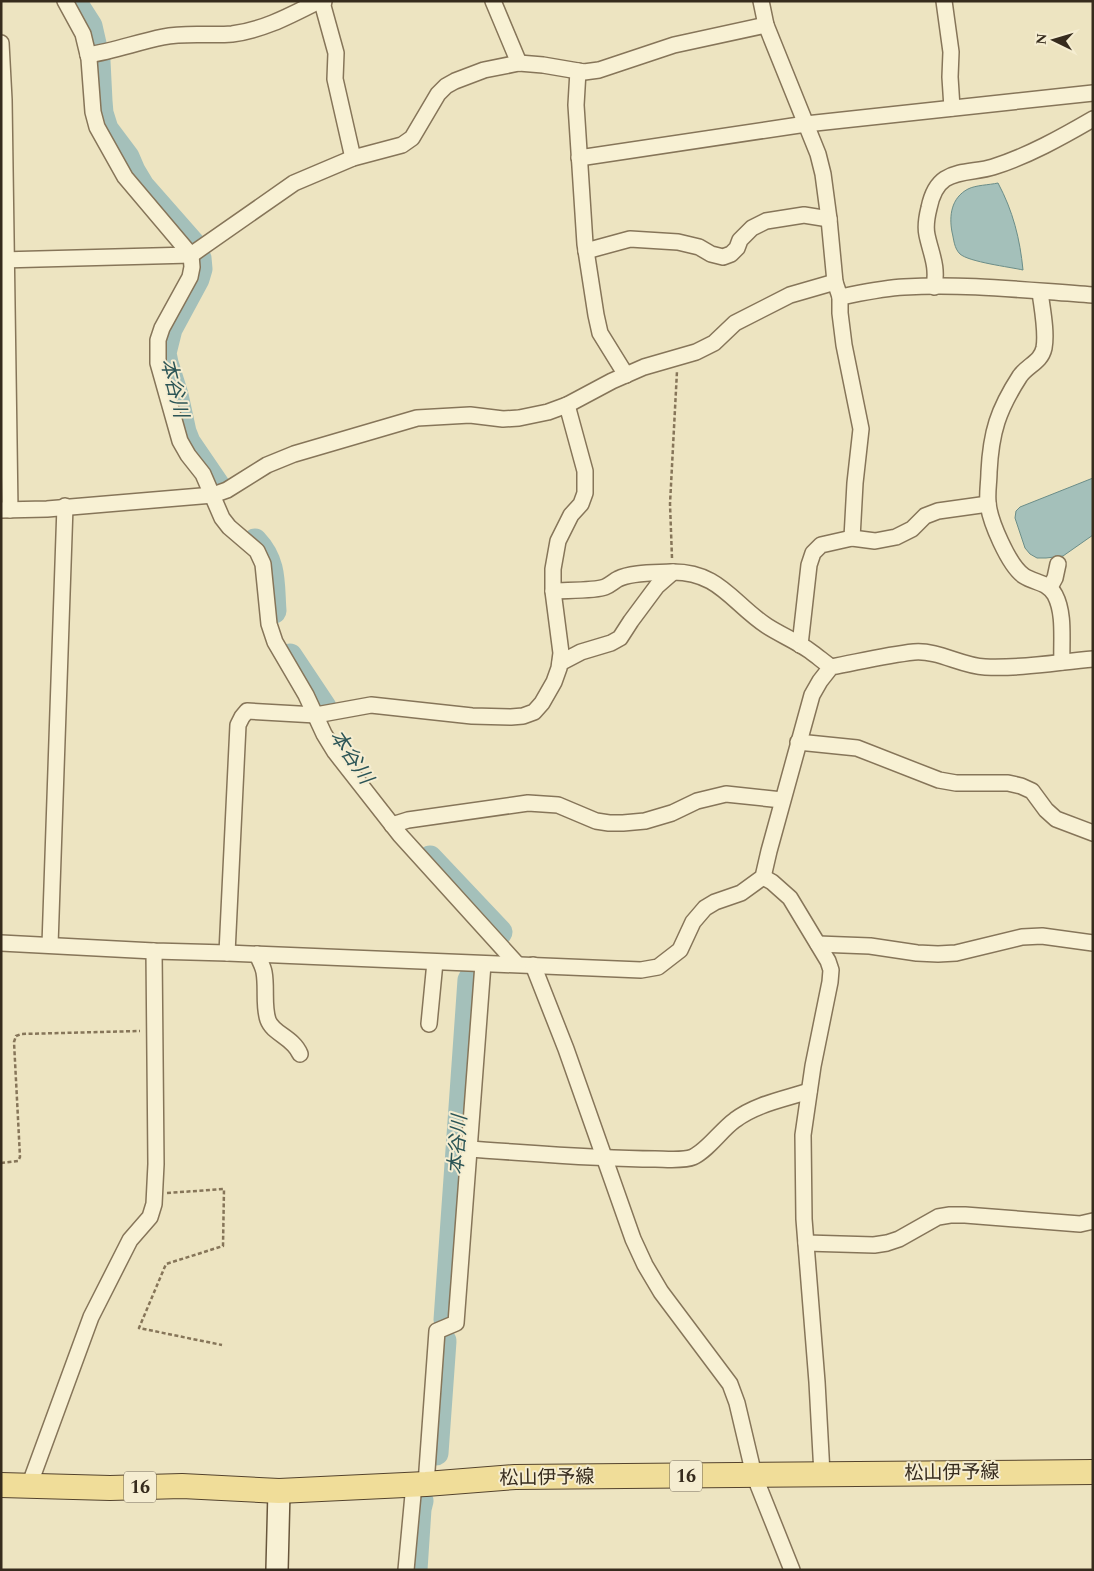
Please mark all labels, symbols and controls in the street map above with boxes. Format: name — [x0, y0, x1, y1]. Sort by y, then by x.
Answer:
north arrow — [1029, 15, 1079, 65]
text: N — [1031, 32, 1053, 46]
water label: 本谷川 — [152, 355, 196, 423]
water label: 本谷川 — [322, 724, 381, 792]
water label: 本谷川 — [441, 1112, 475, 1176]
street label: 松山伊予線 — [904, 1458, 1000, 1488]
road number: 16 — [670, 1460, 702, 1492]
street label: 松山伊予線 — [499, 1463, 595, 1493]
road number: 16 — [124, 1471, 156, 1502]

